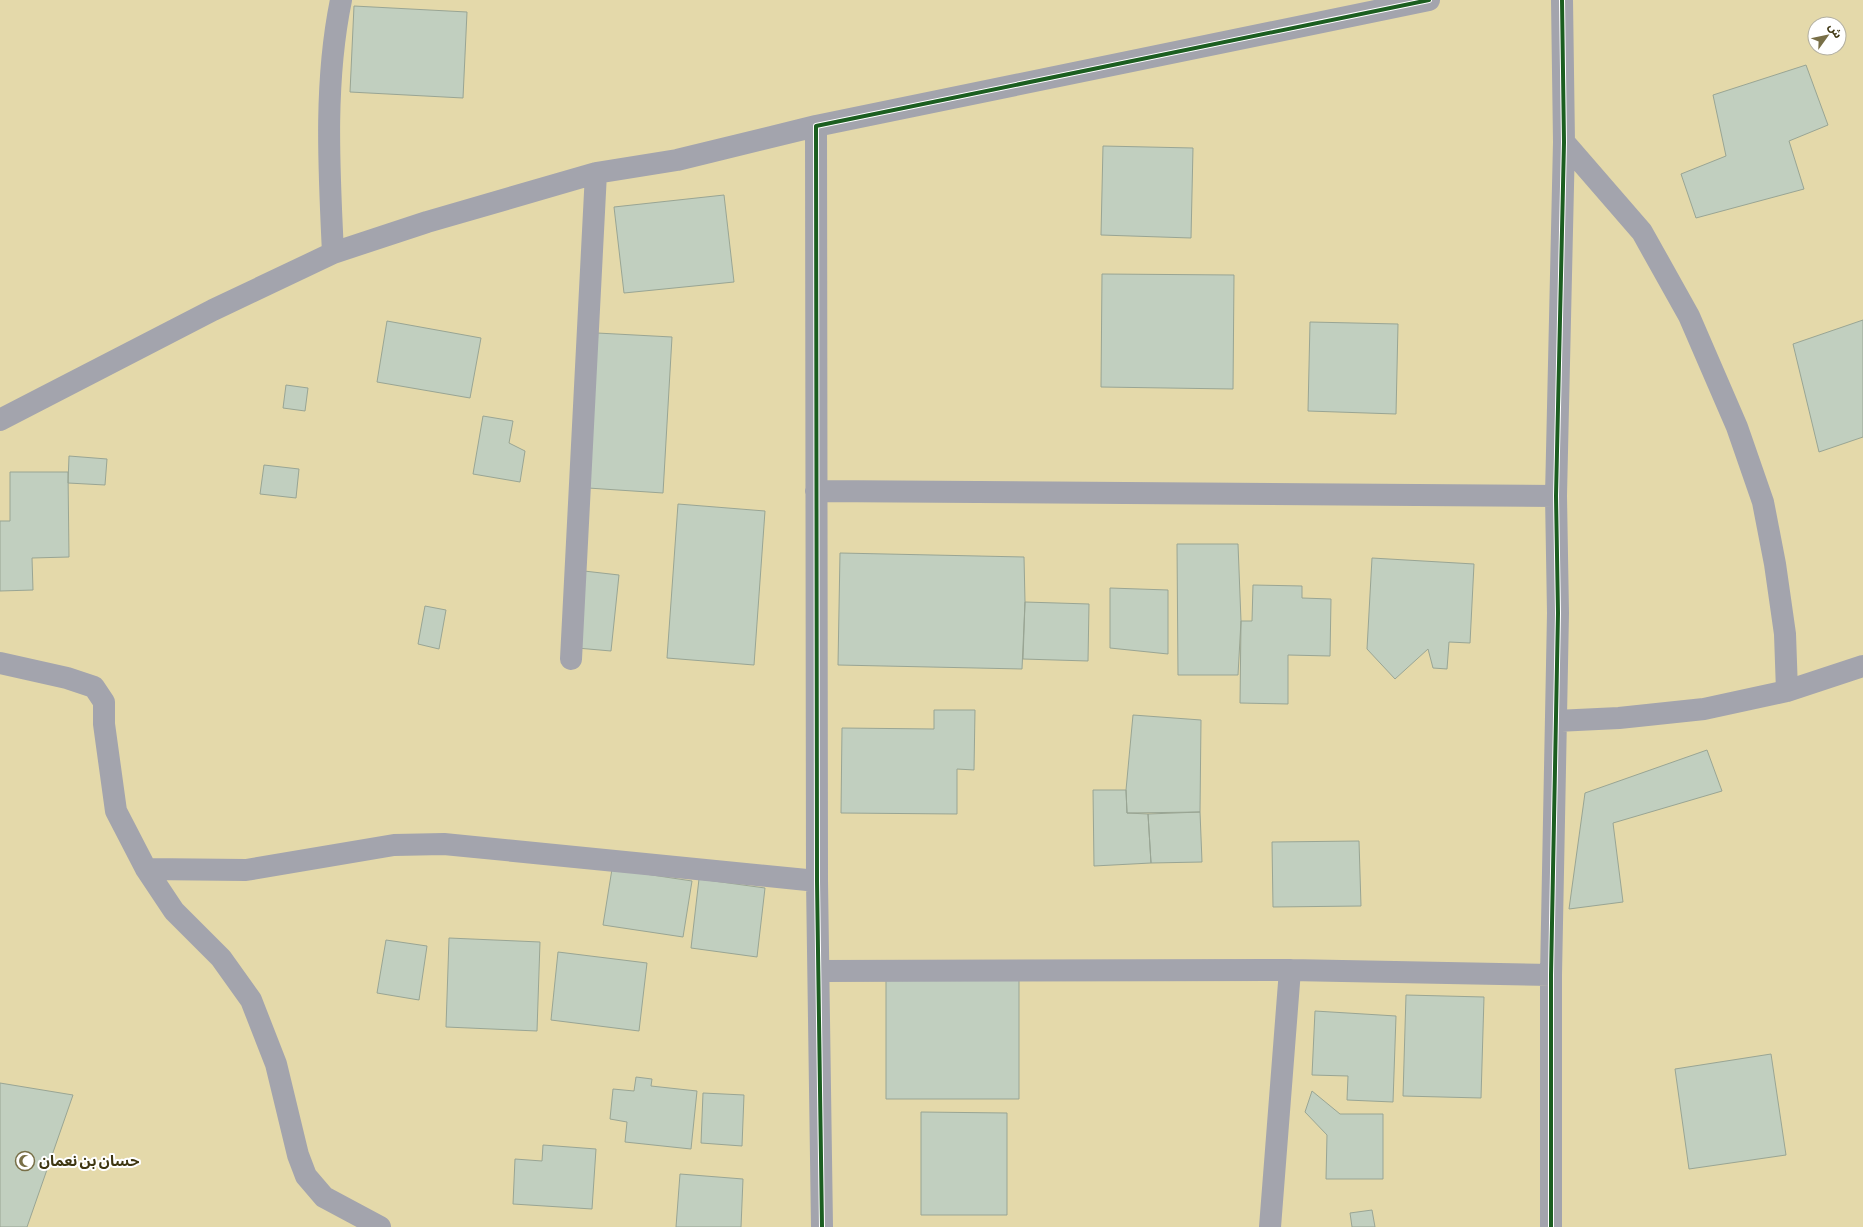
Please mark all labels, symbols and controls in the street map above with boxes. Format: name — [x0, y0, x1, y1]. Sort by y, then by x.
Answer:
north arrow — [1807, 16, 1847, 56]
text: ش — [1825, 21, 1845, 41]
mosque icon: حسان بن نعمان — [14, 1150, 36, 1172]
place label: حسان بن نعمان — [39, 1152, 140, 1171]

